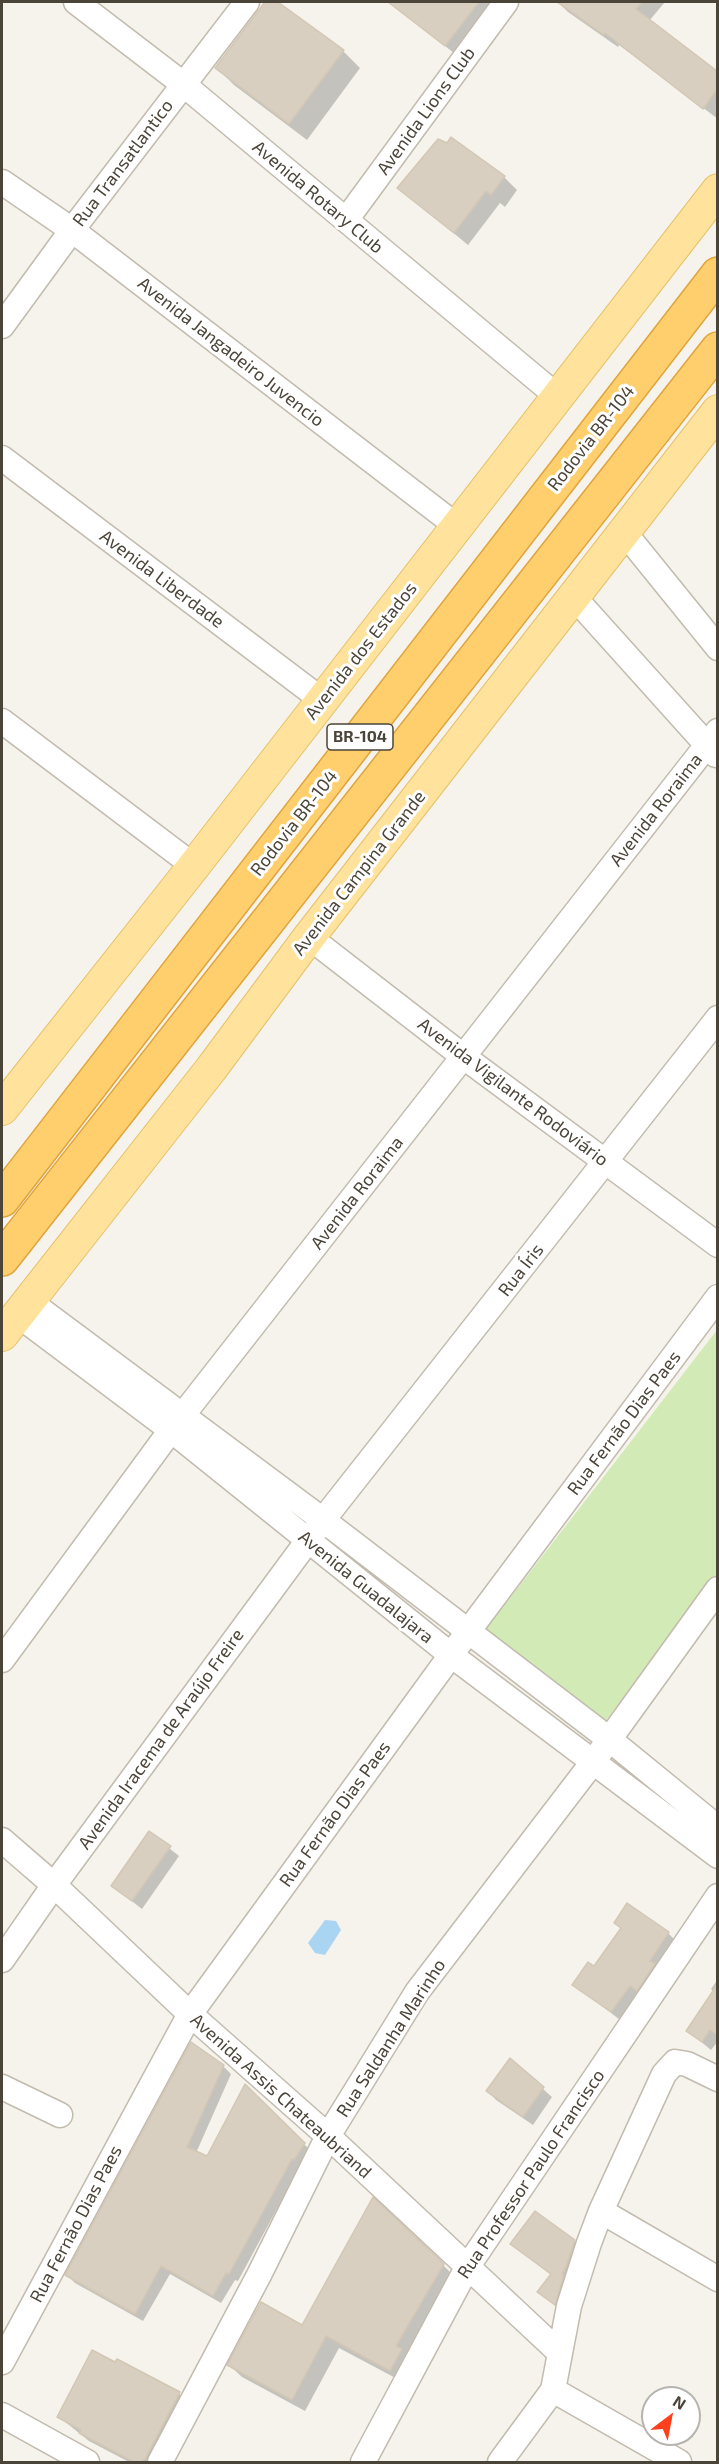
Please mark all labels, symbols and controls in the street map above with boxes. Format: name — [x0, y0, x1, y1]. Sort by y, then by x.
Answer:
street label: Avenida Lions Club — [372, 43, 480, 179]
street label: Rua Transatlantico — [68, 95, 178, 231]
street label: Avenida Rotary Club — [248, 136, 388, 258]
street label: Avenida Jangadeiro Juvencio — [134, 273, 328, 431]
street label: Rodovia BR-104 — [543, 381, 639, 495]
street label: Avenida Liberdade — [96, 525, 228, 633]
street label: Avenida dos Estados — [301, 578, 421, 724]
road number: BR-104 — [327, 724, 393, 750]
street label: Avenida Roraima — [605, 749, 707, 871]
street label: Rodovia BR-104 — [246, 766, 342, 880]
street label: Avenida Campina Grande — [288, 786, 430, 960]
street label: Avenida Vigilante Rodoviário — [414, 1013, 612, 1171]
street label: Avenida Roraima — [306, 1132, 408, 1254]
street label: Rua Íris — [494, 1239, 548, 1301]
street label: Rua Fernão Dias Paes — [563, 1347, 685, 1499]
street label: Avenida Guadalajara — [294, 1526, 438, 1648]
street label: Avenida Iracema de Araújo Freire — [74, 1625, 248, 1853]
street label: Rua Fernão Dias Paes — [275, 1737, 395, 1891]
street label: Rua Saldanha Marinho — [332, 1955, 450, 2121]
street label: Avenida Assis Chateaubriand — [186, 2009, 376, 2183]
street label: Rua Professor Paulo Francisco — [453, 2065, 609, 2283]
street label: Rua Fernão Dias Paes — [25, 2142, 127, 2306]
north arrow — [641, 2386, 701, 2446]
text: N — [670, 2391, 690, 2413]

